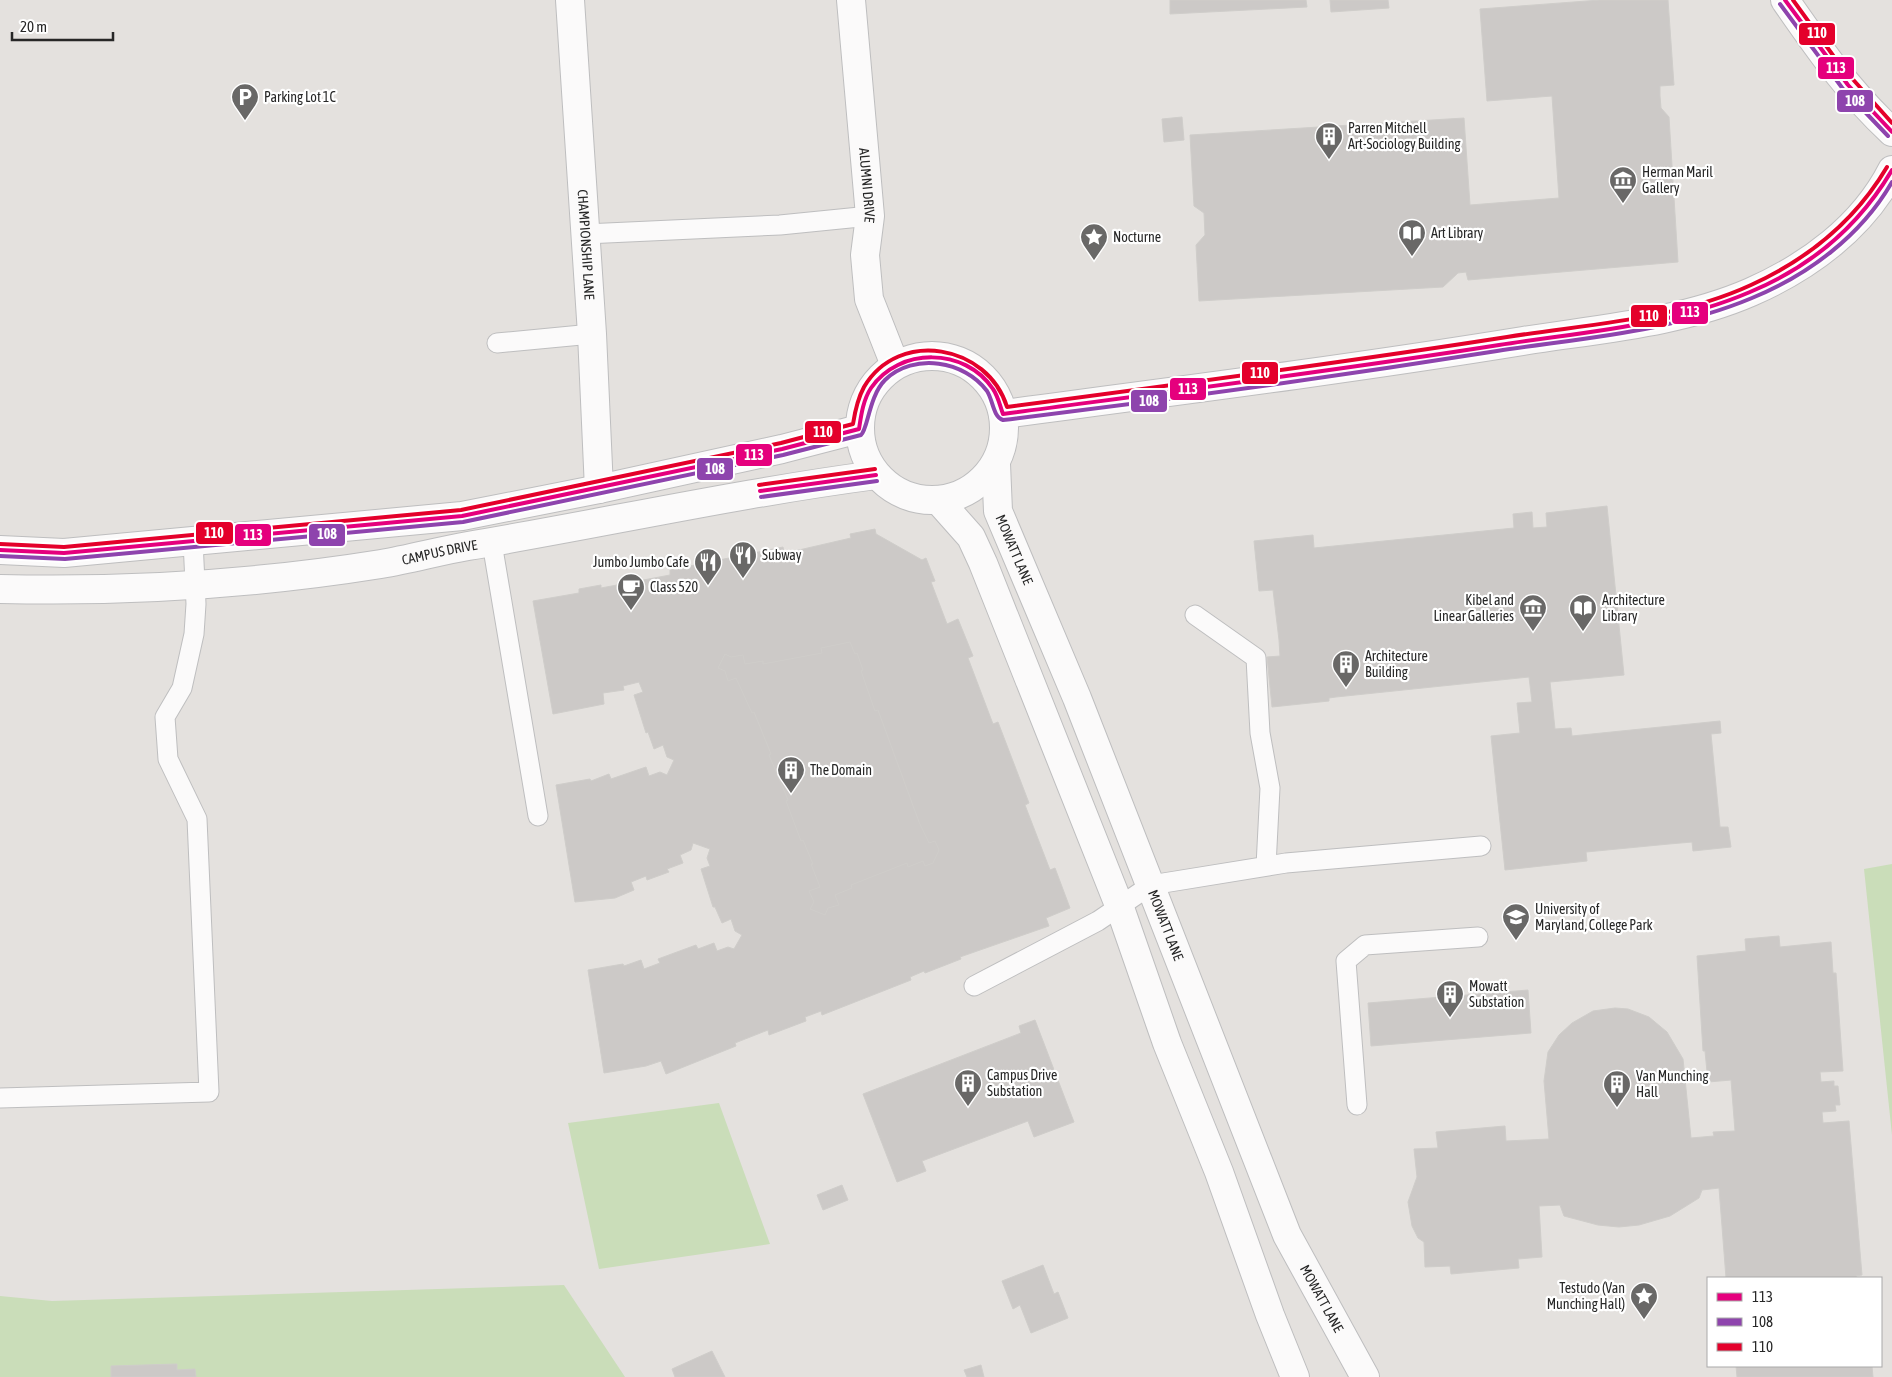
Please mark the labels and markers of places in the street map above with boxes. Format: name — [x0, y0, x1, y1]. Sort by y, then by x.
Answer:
parking icon: Parking Lot 1C — [230, 82, 260, 121]
place label: Parking Lot 1C — [264, 89, 336, 105]
place label: Parren Mitchell Art-Sociology Building — [1348, 120, 1461, 152]
building icon: Parren Mitchell Art-Sociology Building — [1314, 121, 1344, 160]
place label: Herman Maril Gallery — [1642, 164, 1713, 196]
museum icon: Herman Maril Gallery — [1608, 165, 1638, 204]
library icon: Art Library — [1397, 218, 1427, 257]
place icon: Nocturne — [1079, 222, 1109, 261]
place label: Art Library — [1431, 225, 1484, 241]
place label: Nocturne — [1113, 229, 1161, 245]
restaurant icon: Subway — [728, 540, 758, 579]
restaurant icon: Jumbo Jumbo Cafe — [693, 547, 723, 586]
place label: Subway — [762, 547, 802, 563]
place label: Jumbo Jumbo Cafe — [593, 554, 689, 570]
cafe icon: Class 520 — [616, 572, 646, 611]
place label: Class 520 — [650, 579, 698, 595]
place label: Kibel and Linear Galleries — [1433, 592, 1514, 624]
place label: Architecture Library — [1602, 592, 1665, 624]
museum icon: Kibel and Linear Galleries — [1518, 593, 1548, 632]
library icon: Architecture Library — [1568, 593, 1598, 632]
place label: Architecture Building — [1365, 648, 1428, 680]
building icon: Architecture Building — [1331, 649, 1361, 688]
building icon: The Domain — [776, 755, 806, 794]
place label: The Domain — [810, 762, 872, 778]
place label: University of Maryland, College Park — [1535, 901, 1653, 933]
school or university icon: University of Maryland, College Park — [1501, 902, 1531, 941]
place label: Mowatt Substation — [1469, 978, 1524, 1010]
building icon: Mowatt Substation — [1435, 979, 1465, 1018]
place label: Campus Drive Substation — [987, 1067, 1057, 1099]
building icon: Campus Drive Substation — [953, 1068, 983, 1107]
place label: Van Munching Hall — [1636, 1068, 1709, 1100]
building icon: Van Munching Hall — [1602, 1069, 1632, 1108]
place label: Testudo (Van Munching Hall) — [1547, 1280, 1625, 1312]
place icon: Testudo (Van Munching Hall) — [1629, 1281, 1659, 1320]

